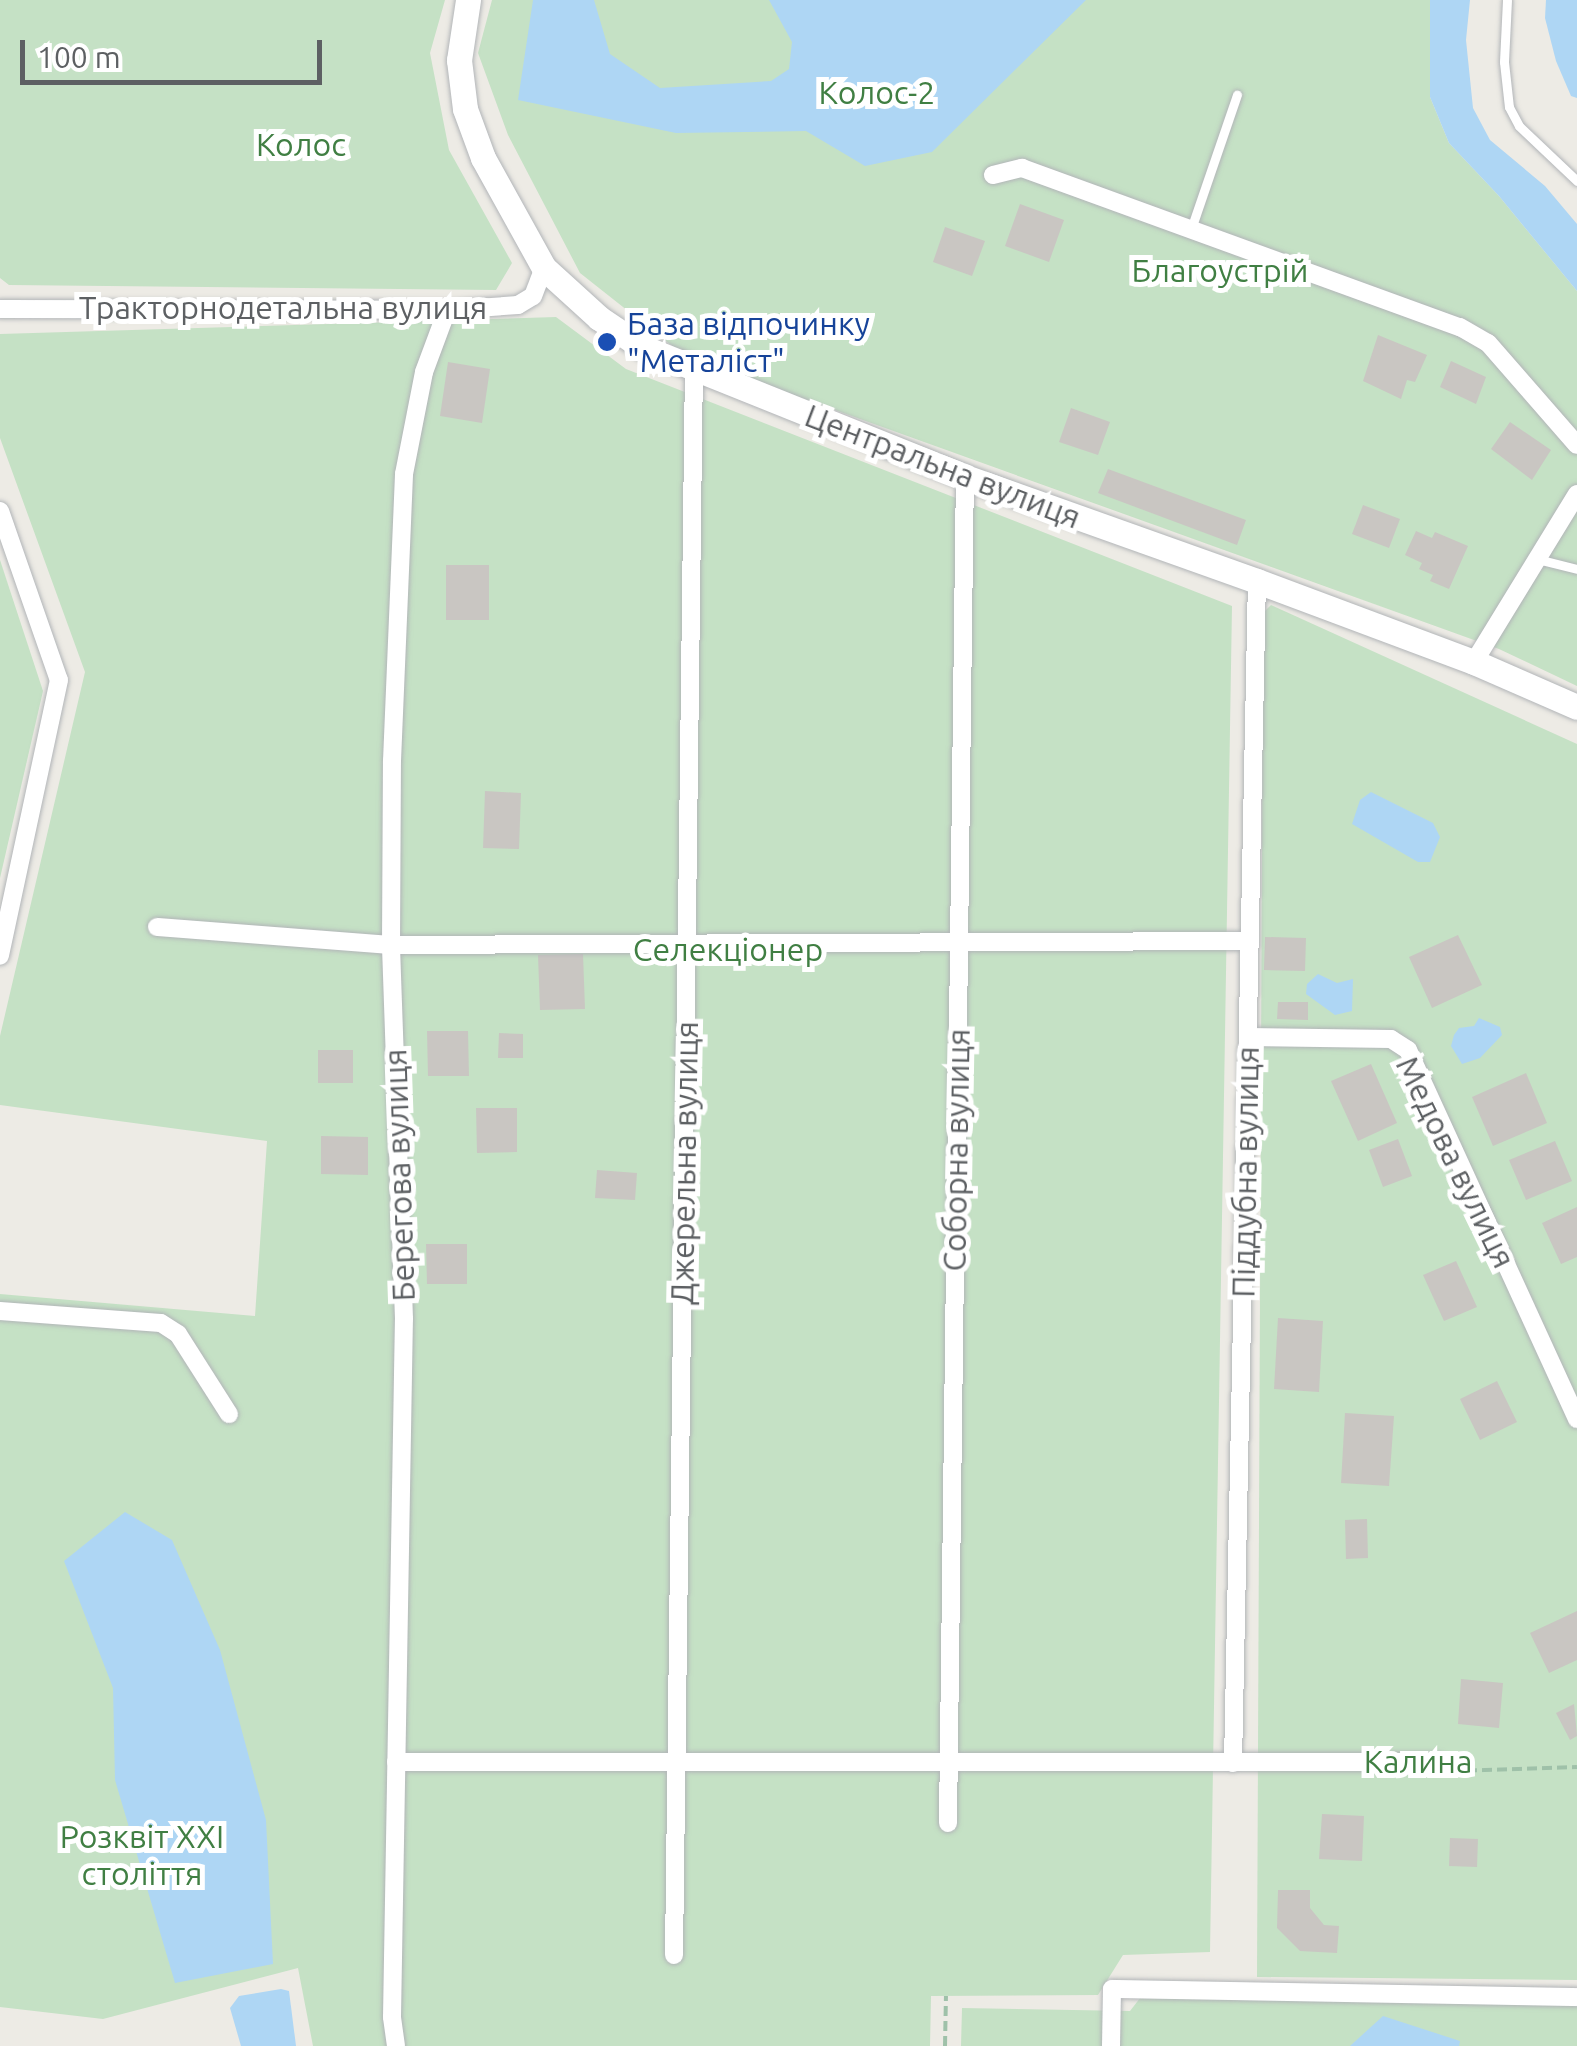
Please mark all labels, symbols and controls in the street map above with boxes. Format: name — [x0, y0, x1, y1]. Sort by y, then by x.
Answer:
scale bar — [25, 20, 328, 82]
text: 100 m — [37, 40, 121, 74]
park label: Колос-2 — [819, 73, 935, 111]
park label: Колос — [256, 125, 346, 163]
park label: Благоустрій — [1132, 251, 1308, 289]
street label: Тракторнодетальна вулиця — [79, 288, 487, 326]
place label: База відпочинку "Металіст" — [627, 305, 870, 380]
marker: База відпочинку "Металіст" — [596, 331, 618, 353]
street label: Центральна вулиця — [800, 396, 1086, 536]
park label: Селекціонер — [633, 930, 823, 968]
street label: Джерельна вулиця — [662, 1021, 706, 1305]
street label: Соборна вулиця — [935, 1028, 977, 1272]
street label: Піддубна вулиця — [1224, 1046, 1266, 1298]
street label: Берегова вулиця — [375, 1048, 423, 1302]
street label: Медова вулиця — [1388, 1050, 1524, 1274]
park label: Калина — [1364, 1742, 1472, 1780]
park label: Розквіт XXI століття — [60, 1818, 224, 1893]

